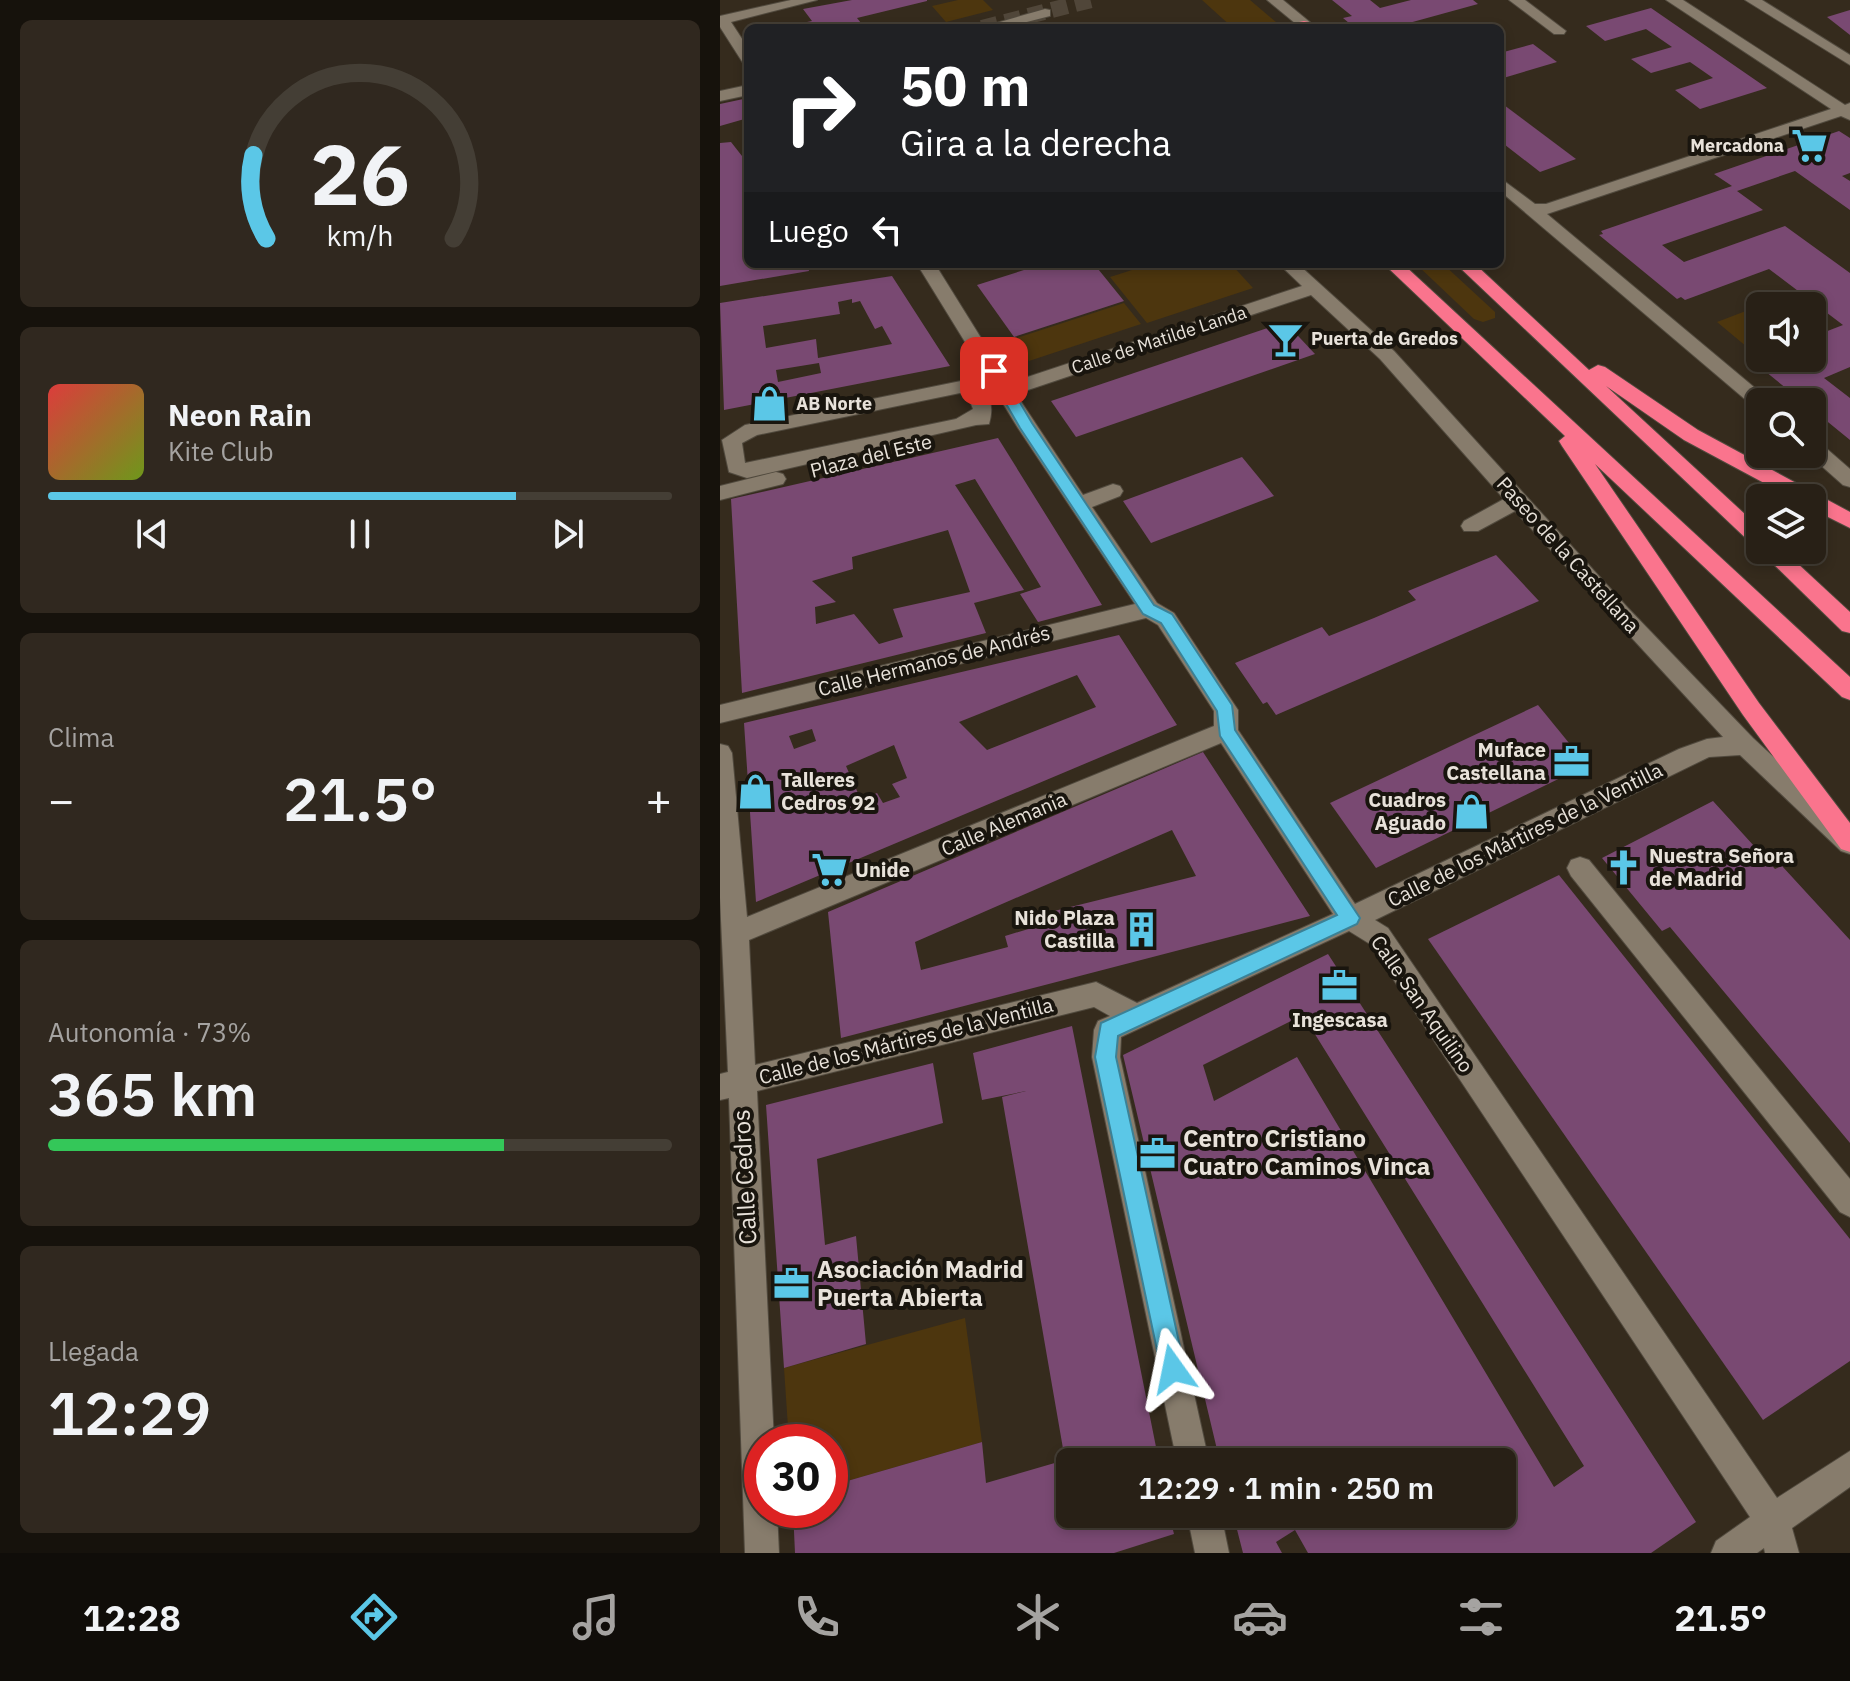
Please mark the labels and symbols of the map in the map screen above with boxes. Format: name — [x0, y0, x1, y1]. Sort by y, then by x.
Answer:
supermarket icon: Mercadona — [1791, 127, 1829, 165]
place label: Mercadona — [1690, 134, 1784, 157]
street label: Calle de Matilde Landa — [1068, 300, 1250, 379]
bar icon: Puerta de Gredos — [1266, 320, 1304, 358]
place label: Puerta de Gredos — [1311, 327, 1458, 350]
pin — [960, 337, 1028, 405]
shop icon: AB Norte — [751, 385, 789, 423]
place label: AB Norte — [796, 392, 872, 415]
street label: Plaza del Este — [807, 427, 935, 484]
street label: Paseo de la Castellana — [1491, 471, 1646, 639]
street label: Calle Hermanos de Andrés — [815, 619, 1053, 702]
place label: Muface Castellana — [1446, 736, 1546, 786]
office icon: Muface Castellana — [1553, 742, 1591, 780]
street label: Calle de los Mártires de la Ventilla — [1383, 756, 1667, 913]
place label: Talleres Cedros 92 — [781, 766, 875, 816]
shop icon: Talleres Cedros 92 — [736, 772, 774, 810]
street label: Calle Alemania — [937, 785, 1071, 862]
place label: Cuadros Aguado — [1368, 786, 1446, 836]
shop icon: Cuadros Aguado — [1453, 793, 1491, 831]
place label: Nuestra Señora de Madrid — [1649, 842, 1794, 892]
church icon: Nuestra Señora de Madrid — [1604, 848, 1642, 886]
supermarket icon: Unide — [810, 851, 848, 889]
place label: Unide — [855, 856, 910, 883]
place label: Nido Plaza Castilla — [1014, 904, 1115, 954]
building icon: Nido Plaza Castilla — [1122, 911, 1160, 949]
street label: Calle San Aquilino — [1365, 930, 1480, 1078]
office icon: Ingescasa — [1321, 966, 1359, 1004]
street label: Calle de los Mártires de la Ventilla — [756, 991, 1056, 1090]
place label: Ingescasa — [1292, 1006, 1388, 1033]
street label: Calle Cedros — [724, 1109, 764, 1245]
place label: Centro Cristiano Cuatro Caminos Vinca — [1183, 1122, 1430, 1182]
office icon: Centro Cristiano Cuatro Caminos Vinca — [1138, 1134, 1176, 1172]
place label: Asociación Madrid Puerta Abierta — [817, 1253, 1024, 1313]
office icon: Asociación Madrid Puerta Abierta — [772, 1265, 810, 1303]
position arrow — [1131, 1327, 1215, 1411]
speed limit sign: 30 — [744, 1424, 848, 1528]

